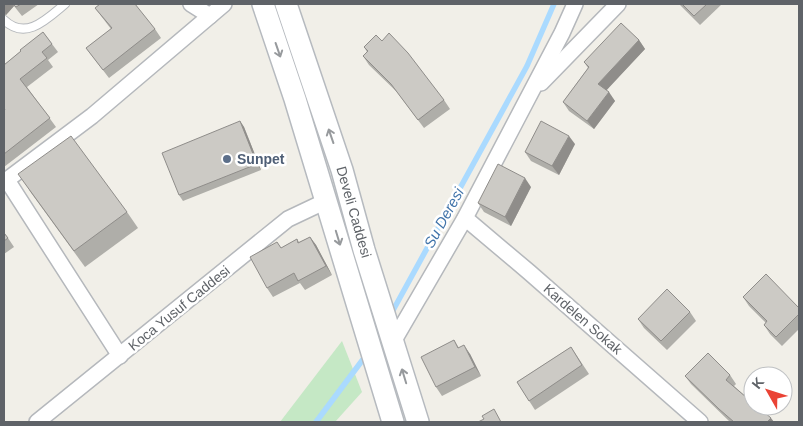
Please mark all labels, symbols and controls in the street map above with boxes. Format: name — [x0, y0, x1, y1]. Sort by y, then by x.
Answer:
one-way arrow — [274, 42, 284, 58]
one-way arrow — [326, 129, 335, 144]
place label: Sunpet — [237, 151, 285, 167]
marker: Sunpet — [221, 153, 233, 165]
street label: Develi Caddesi — [333, 165, 375, 259]
water label: Su Deresi — [420, 184, 467, 251]
one-way arrow — [333, 230, 343, 246]
street label: Koca Yusuf Caddesi — [125, 262, 233, 354]
street label: Kardelen Sokak — [540, 281, 626, 358]
north arrow — [743, 366, 793, 416]
one-way arrow — [398, 368, 408, 384]
text: K — [748, 374, 767, 392]

